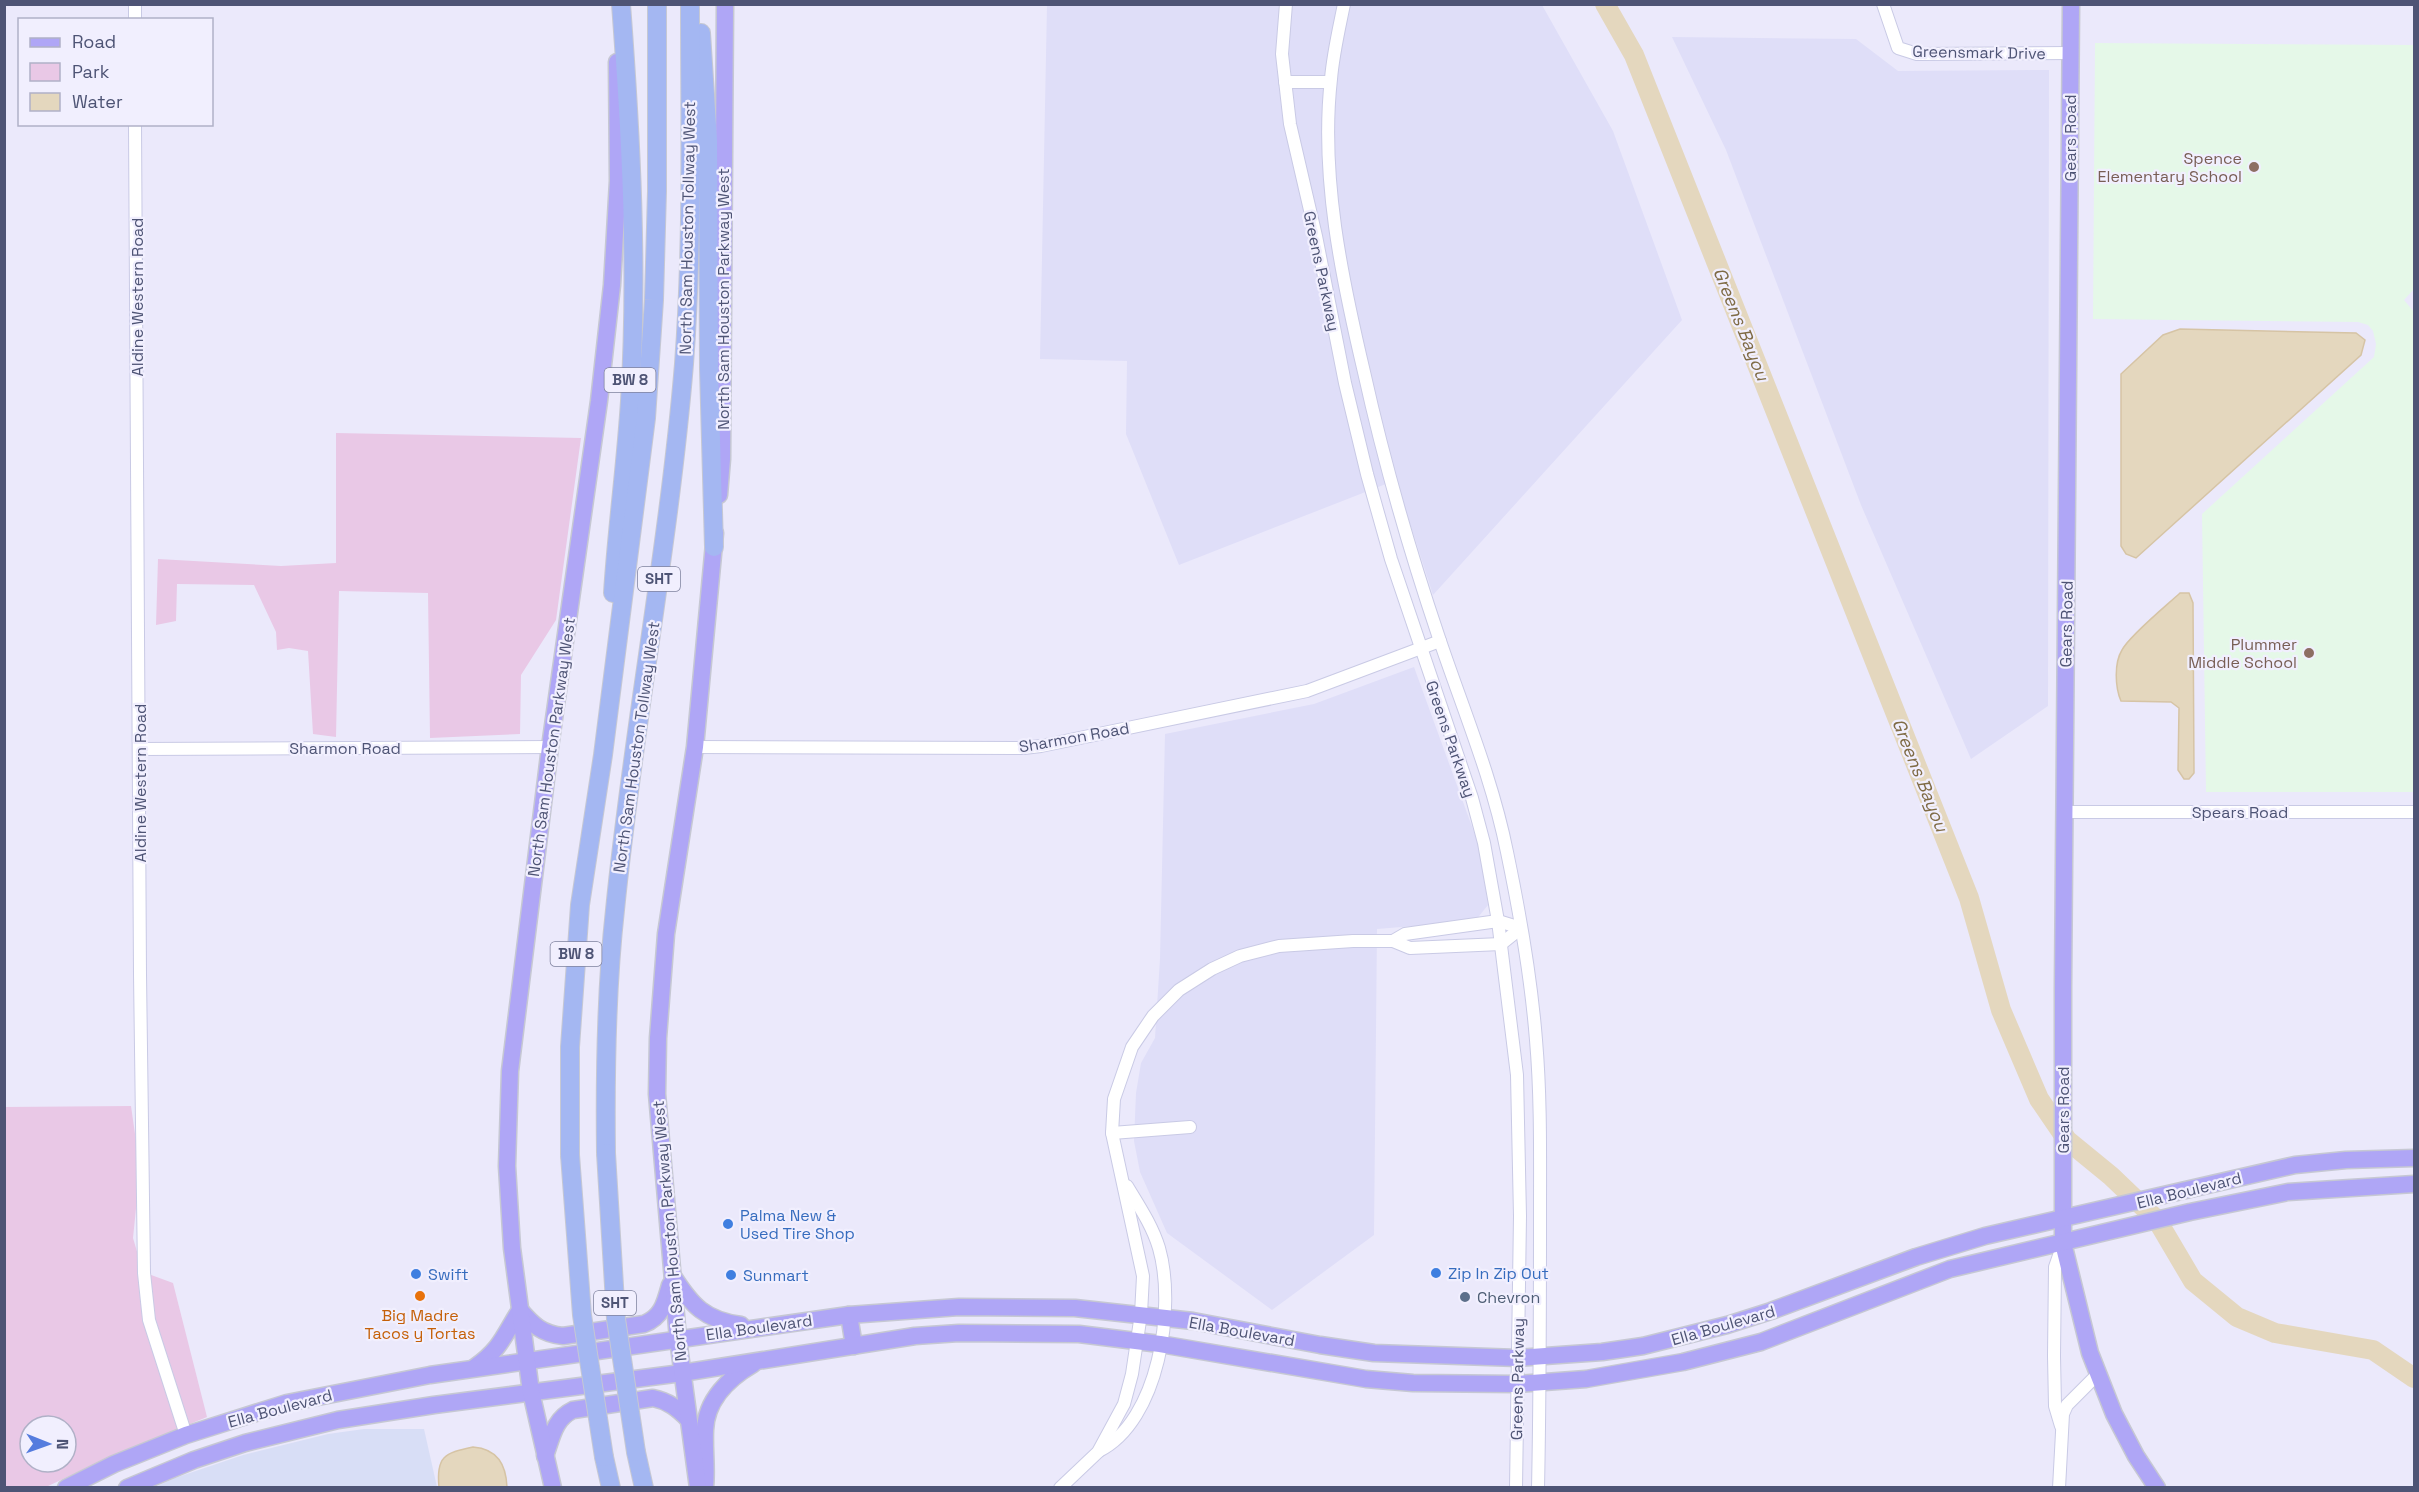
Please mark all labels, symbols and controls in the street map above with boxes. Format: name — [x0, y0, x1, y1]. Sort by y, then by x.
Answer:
legend — [18, 18, 213, 126]
text: Road — [72, 30, 116, 53]
street label: Greensmark Drive — [1912, 41, 2046, 64]
text: Park — [72, 60, 110, 83]
text: Water — [72, 90, 123, 113]
street label: Gears Road — [2060, 95, 2081, 181]
street label: North Sam Houston Tollway West — [675, 101, 700, 355]
place label: Spence Elementary School — [2097, 148, 2242, 187]
marker: Spence Elementary School — [2247, 160, 2261, 174]
street label: North Sam Houston Parkway West — [713, 168, 734, 430]
street label: Greens Parkway — [1299, 209, 1345, 333]
street label: Aldine Western Road — [127, 218, 148, 376]
water label: Greens Bayou — [1708, 264, 1775, 385]
road number: BW 8 — [604, 368, 656, 392]
road number: SHT — [638, 567, 680, 591]
street label: Gears Road — [2055, 580, 2078, 668]
street label: North Sam Houston Parkway West — [523, 616, 580, 878]
street label: North Sam Houston Tollway West — [608, 620, 665, 874]
place label: Plummer Middle School — [2188, 634, 2297, 673]
marker: Plummer Middle School — [2302, 646, 2316, 660]
street label: Greens Parkway — [1421, 678, 1480, 800]
street label: Aldine Western Road — [130, 704, 151, 862]
water label: Greens Bayou — [1887, 715, 1954, 836]
street label: Sharmon Road — [1017, 717, 1131, 758]
street label: Sharmon Road — [289, 738, 401, 759]
street label: Spears Road — [2192, 802, 2288, 823]
road number: BW 8 — [550, 942, 602, 966]
street label: Gears Road — [2053, 1067, 2074, 1153]
street label: North Sam Houston Parkway West — [648, 1100, 691, 1362]
street label: Ella Boulevard — [2135, 1167, 2244, 1214]
place label: Palma New & Used Tire Shop — [740, 1205, 855, 1244]
marker: Palma New & Used Tire Shop — [721, 1217, 735, 1231]
place label: Zip In Zip Out — [1448, 1263, 1549, 1284]
place label: Swift — [428, 1264, 469, 1285]
place label: Sunmart — [743, 1265, 809, 1286]
marker: Zip In Zip Out — [1429, 1266, 1443, 1280]
marker: Swift — [409, 1267, 423, 1281]
marker: Sunmart — [724, 1268, 738, 1282]
place label: Chevron — [1477, 1287, 1540, 1308]
marker: Big Madre Tacos y Tortas — [413, 1289, 427, 1303]
marker: Chevron — [1458, 1290, 1472, 1304]
road number: SHT — [594, 1291, 636, 1315]
street label: Ella Boulevard — [1669, 1301, 1778, 1350]
place label: Big Madre Tacos y Tortas — [364, 1305, 476, 1344]
street label: Ella Boulevard — [705, 1310, 814, 1345]
street label: Ella Boulevard — [1187, 1312, 1296, 1351]
street label: Greens Parkway — [1506, 1318, 1529, 1440]
street label: Ella Boulevard — [226, 1384, 335, 1432]
north arrow — [18, 1414, 78, 1474]
text: N — [52, 1439, 73, 1450]

